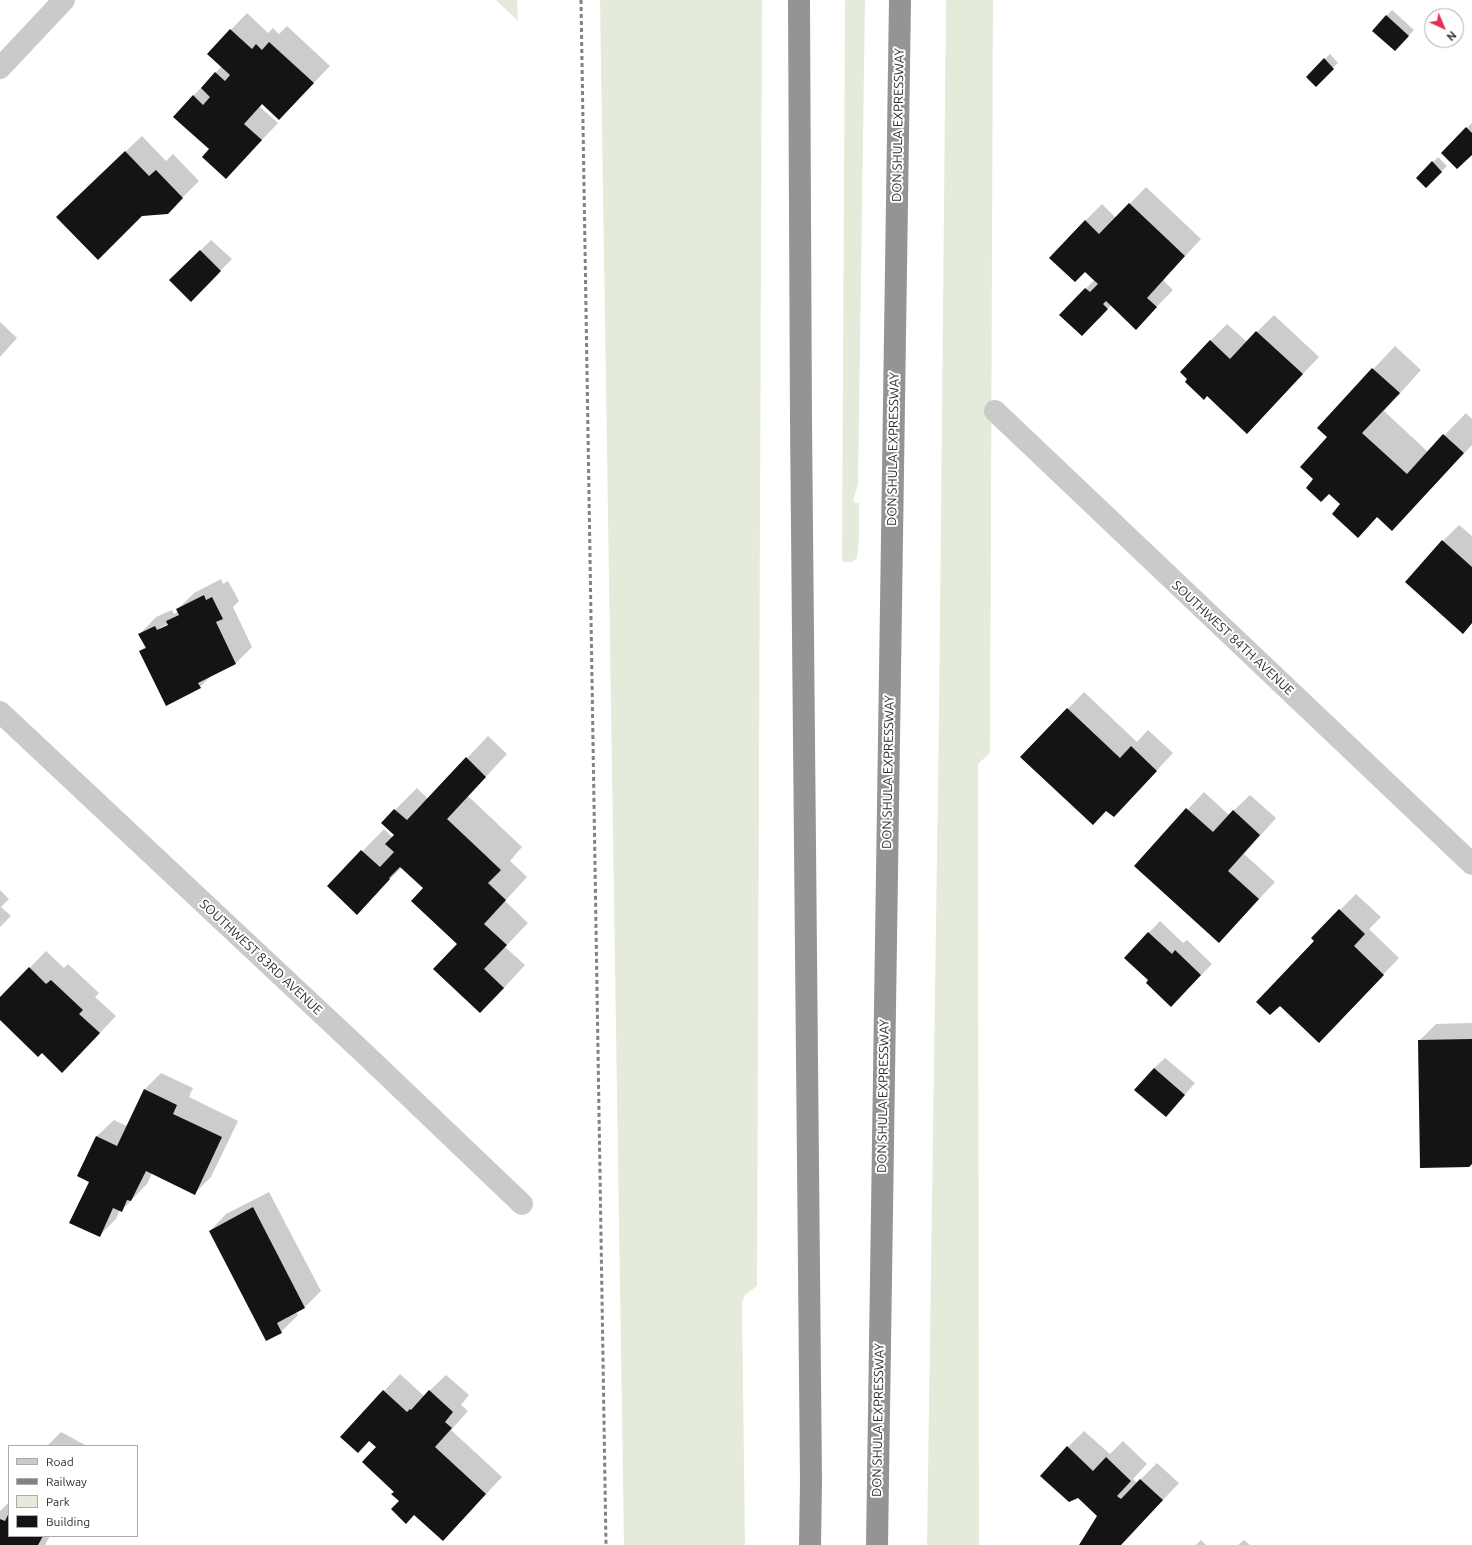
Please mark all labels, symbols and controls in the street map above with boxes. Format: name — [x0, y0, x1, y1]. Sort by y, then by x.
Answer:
north arrow — [1424, 8, 1464, 48]
text: N — [1445, 29, 1459, 43]
street label: DON SHULA EXPRESSWAY — [889, 48, 907, 202]
street label: DON SHULA EXPRESSWAY — [884, 372, 902, 526]
street label: SOUTHWEST 84TH AVENUE — [1169, 577, 1297, 699]
street label: DON SHULA EXPRESSWAY — [879, 695, 897, 849]
street label: SOUTHWEST 83RD AVENUE — [196, 896, 326, 1018]
street label: DON SHULA EXPRESSWAY — [874, 1019, 892, 1173]
street label: DON SHULA EXPRESSWAY — [869, 1343, 887, 1497]
legend — [8, 1445, 138, 1537]
text: Road — [46, 1455, 74, 1468]
text: Railway — [46, 1475, 87, 1488]
text: Park — [46, 1495, 70, 1508]
text: Building — [46, 1515, 90, 1528]

